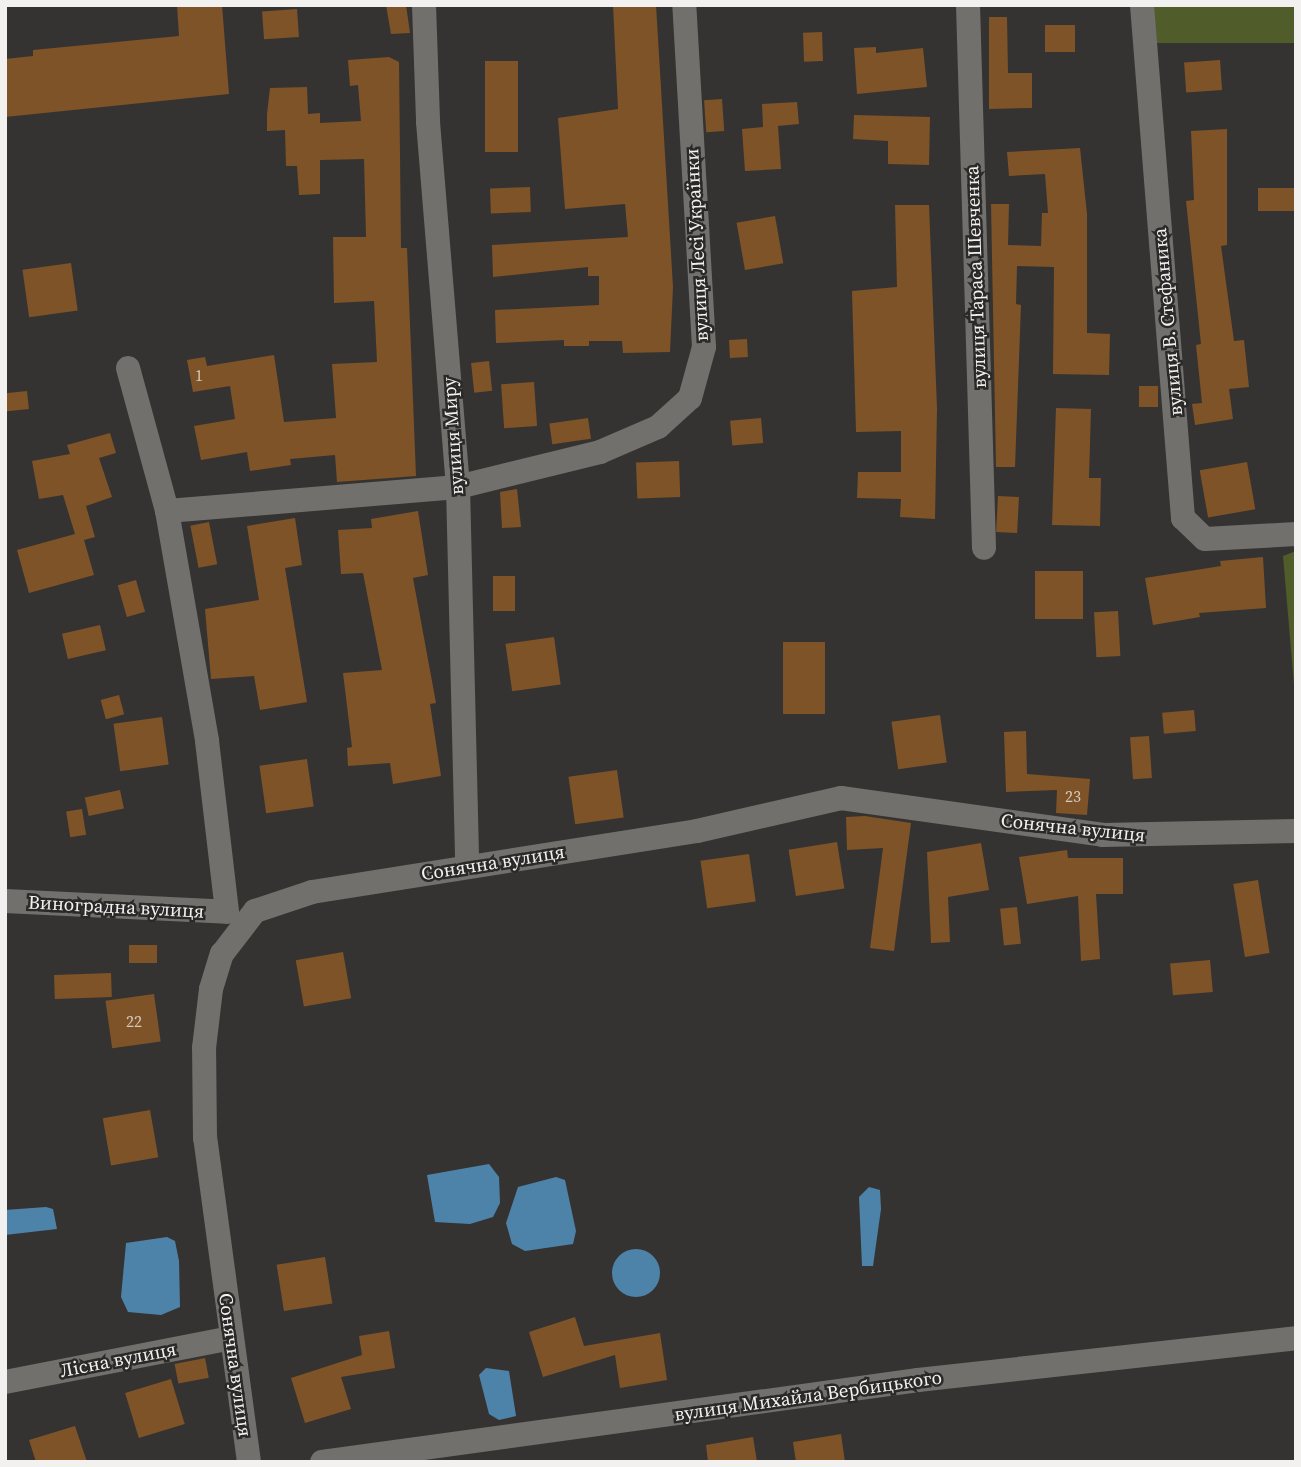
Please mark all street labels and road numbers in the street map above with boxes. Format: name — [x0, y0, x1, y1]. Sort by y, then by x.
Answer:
street label: вулиця Лесі Українки — [681, 148, 713, 342]
street label: вулиця Тараса Шевченка — [961, 165, 991, 389]
street label: вулиця В. Стефаника — [1148, 227, 1188, 417]
street label: вулиця Миру — [438, 376, 468, 496]
street label: Сонячна вулиця — [1000, 809, 1146, 847]
street label: Сонячна вулиця — [420, 840, 566, 886]
street label: Виноградна вулиця — [27, 891, 205, 923]
street label: Сонячна вулиця — [214, 1292, 256, 1438]
street label: Лісна вулиця — [58, 1338, 178, 1382]
street label: вулиця Михайла Вербицького — [673, 1366, 943, 1426]

